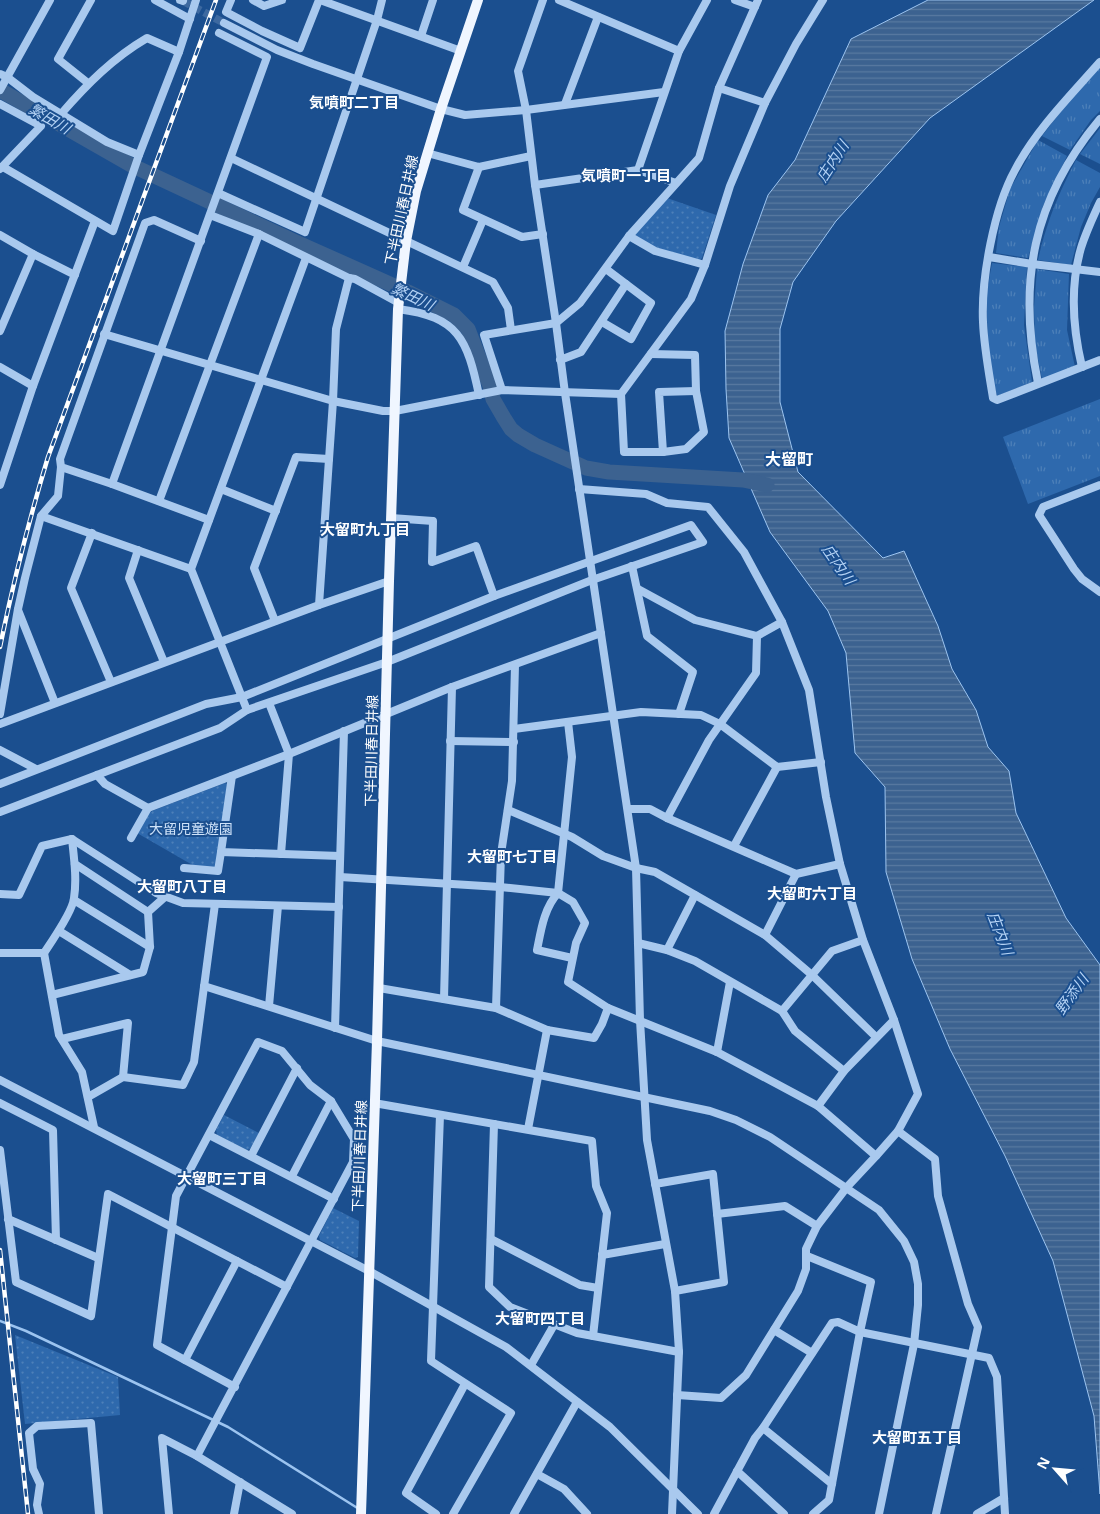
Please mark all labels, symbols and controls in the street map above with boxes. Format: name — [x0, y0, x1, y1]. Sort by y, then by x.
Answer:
district label: 気噴町二丁目 — [309, 92, 399, 112]
water label: 繁田川 — [26, 98, 76, 139]
water label: 庄内川 — [811, 135, 854, 185]
street label: 下半田川春日井線 — [380, 153, 422, 267]
district label: 気噴町一丁目 — [581, 165, 671, 185]
water label: 繁田川 — [388, 277, 439, 315]
district label: 大留町 — [765, 448, 813, 470]
district label: 大留町九丁目 — [320, 519, 410, 539]
water label: 庄内川 — [818, 540, 861, 590]
street label: 下半田川春日井線 — [361, 695, 381, 807]
park label: 大留児童遊園 — [149, 819, 233, 838]
district label: 大留町七丁目 — [467, 846, 557, 866]
district label: 大留町八丁目 — [137, 876, 227, 896]
district label: 大留町六丁目 — [767, 883, 857, 903]
water label: 庄内川 — [984, 908, 1019, 959]
water label: 野添川 — [1050, 968, 1093, 1018]
street label: 下半田川春日井線 — [348, 1100, 370, 1212]
district label: 大留町三丁目 — [177, 1168, 267, 1188]
district label: 大留町四丁目 — [495, 1308, 585, 1328]
district label: 大留町五丁目 — [872, 1427, 962, 1447]
north arrow — [1030, 1444, 1080, 1494]
text: N — [1032, 1453, 1054, 1472]

